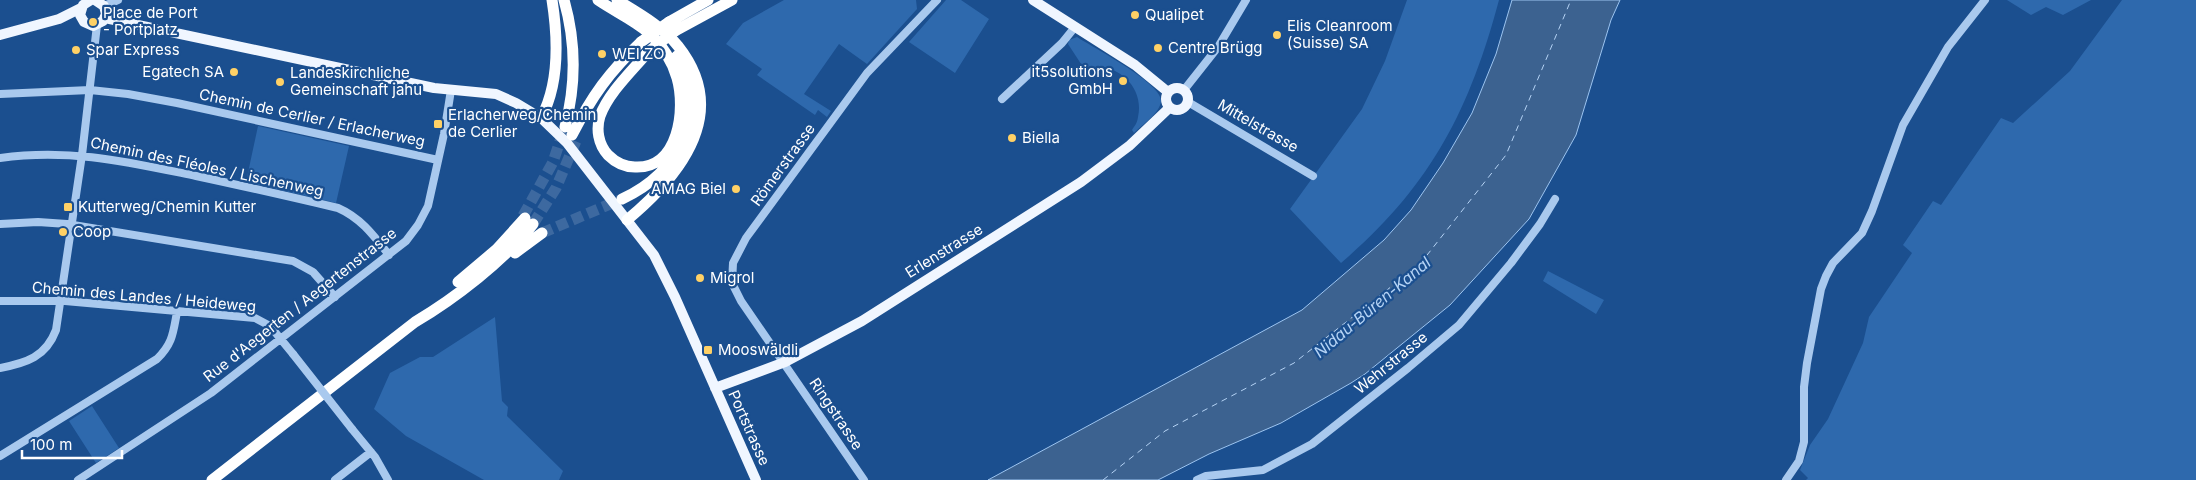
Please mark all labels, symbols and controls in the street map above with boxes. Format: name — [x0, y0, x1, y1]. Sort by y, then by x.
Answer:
place label: Place de Port - Portplatz — [103, 3, 198, 39]
place label: Qualipet — [1145, 5, 1204, 24]
marker: Qualipet — [1129, 9, 1141, 21]
marker: Place de Port - Portplatz — [87, 16, 99, 28]
place label: Elis Cleanroom (Suisse) SA — [1287, 16, 1393, 52]
marker: Elis Cleanroom (Suisse) SA — [1271, 29, 1283, 41]
place label: Centre Brügg — [1168, 38, 1263, 57]
place label: Spar Express — [86, 40, 180, 59]
marker: Centre Brügg — [1152, 42, 1164, 54]
marker: Spar Express — [70, 44, 82, 56]
place label: WEI ZO — [612, 44, 664, 63]
marker: WEI ZO — [596, 48, 608, 60]
place label: Egatech SA — [142, 62, 224, 81]
place label: it5solutions GmbH — [1032, 62, 1113, 98]
place label: Landeskirchliche Gemeinschaft jahu — [290, 63, 422, 99]
marker: Egatech SA — [228, 66, 240, 78]
marker: it5solutions GmbH — [1117, 75, 1129, 87]
marker: Landeskirchliche Gemeinschaft jahu — [274, 76, 286, 88]
street label: Chemin de Cerlier / Erlacherweg — [197, 84, 427, 151]
street label: Mittelstrasse — [1214, 95, 1302, 156]
place label: Erlacherweg/Chemin de Cerlier — [448, 105, 596, 141]
marker: Erlacherweg/Chemin de Cerlier — [432, 118, 444, 130]
street label: Römerstrasse — [746, 120, 819, 210]
place label: Biella — [1022, 128, 1060, 147]
street label: Chemin des Fléoles / Lischenweg — [89, 132, 325, 201]
marker: Biella — [1006, 132, 1018, 144]
place label: AMAG Biel — [651, 179, 726, 198]
marker: AMAG Biel — [730, 183, 742, 195]
place label: Kutterweg/Chemin Kutter — [78, 197, 257, 216]
marker: Kutterweg/Chemin Kutter — [62, 201, 74, 213]
street label: Erlenstrasse — [902, 219, 986, 282]
place label: Coop — [73, 222, 111, 241]
street label: Rue d'Aegerten / Aegertenstrasse — [199, 223, 400, 386]
marker: Coop — [57, 226, 69, 238]
water label: Nidau-Büren-Kanal — [1309, 252, 1435, 362]
place label: Migrol — [710, 268, 754, 287]
marker: Migrol — [694, 272, 706, 284]
street label: Chemin des Landes / Heideweg — [31, 277, 257, 316]
street label: Wehrstrasse — [1350, 327, 1431, 398]
place label: Mooswäldli — [718, 340, 798, 359]
marker: Mooswäldli — [702, 344, 714, 356]
street label: Ringstrasse — [805, 374, 867, 453]
street label: Portstrasse — [724, 387, 775, 468]
scale bar — [22, 428, 122, 460]
text: 100 m — [30, 435, 72, 454]

